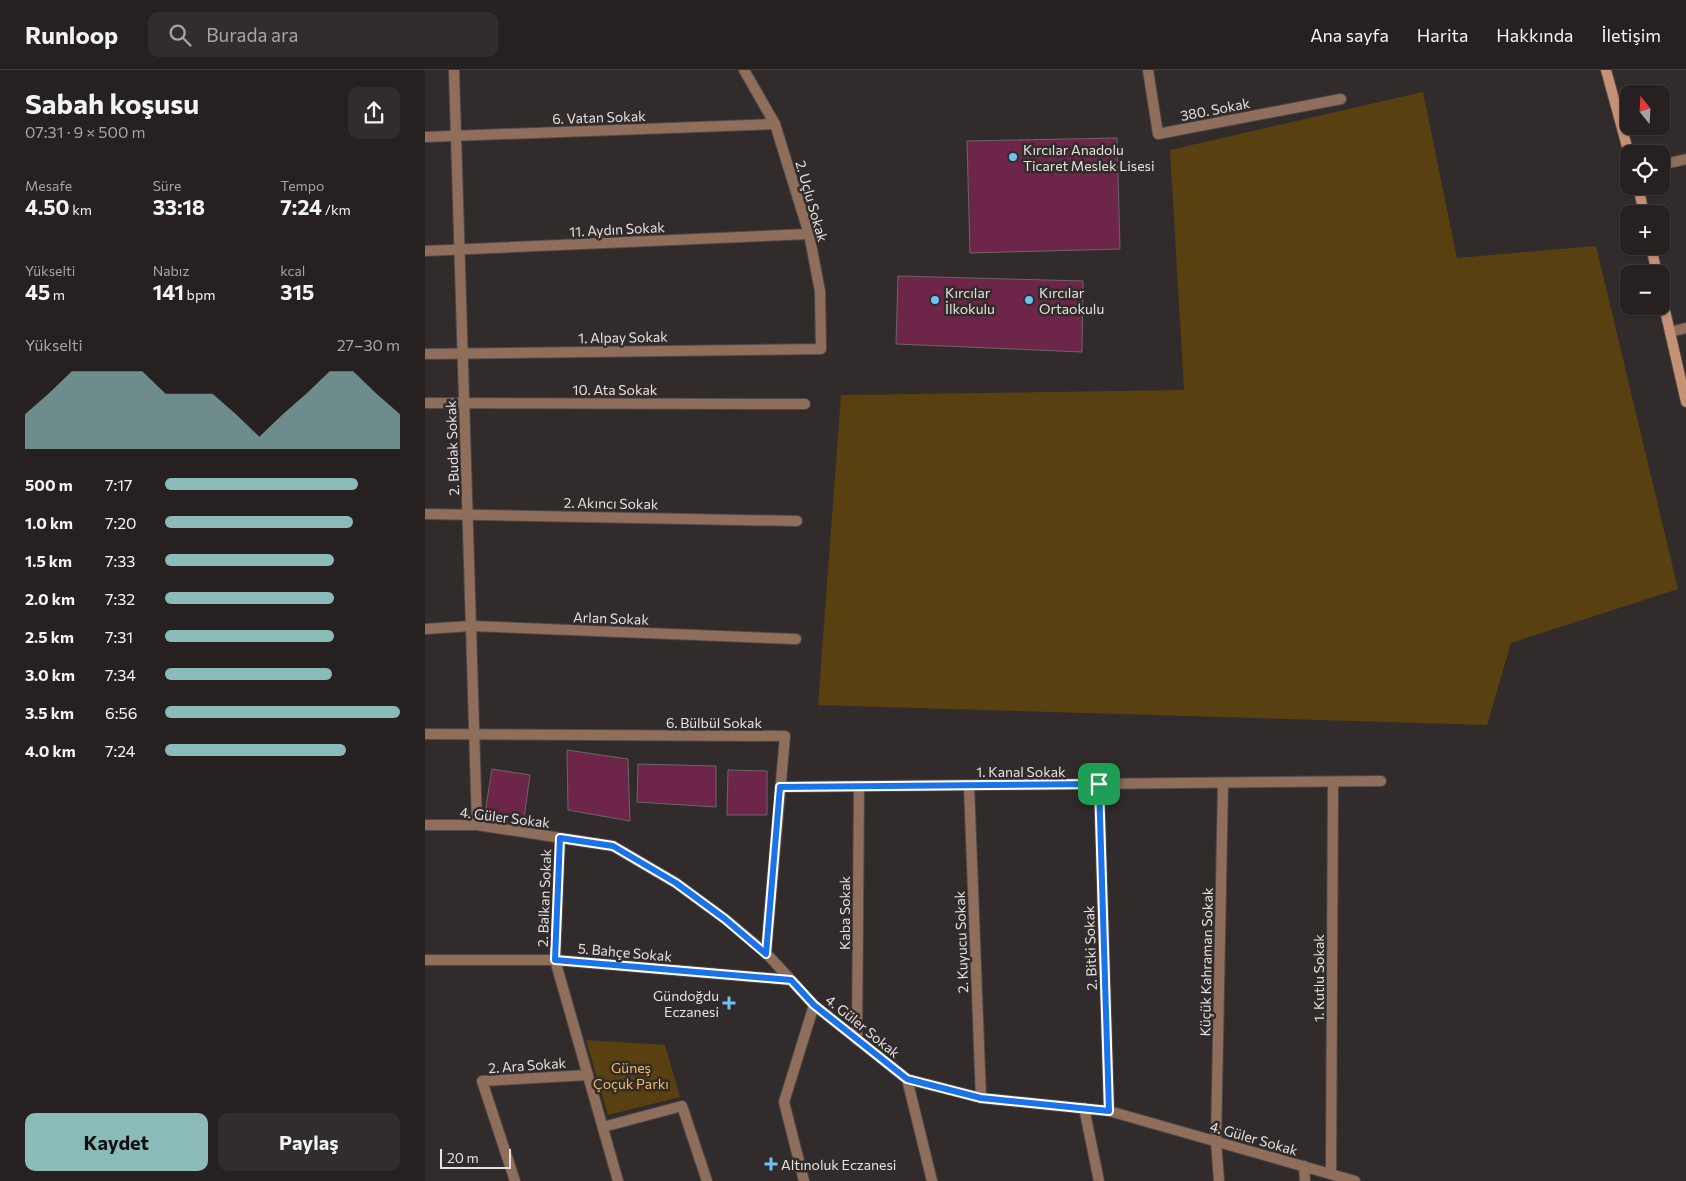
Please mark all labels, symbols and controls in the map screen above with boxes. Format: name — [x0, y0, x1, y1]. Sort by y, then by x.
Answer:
search box — [148, 12, 498, 57]
text: Runloop — [25, 20, 118, 49]
icon: search — [166, 21, 194, 49]
text: Burada ara — [206, 23, 298, 46]
text: Ana sayfa — [1310, 24, 1389, 46]
text: Harita — [1417, 24, 1468, 46]
text: Hakkında — [1496, 24, 1574, 46]
text: İletişim — [1602, 24, 1661, 46]
north arrow — [1620, 85, 1670, 135]
map controls — [1620, 85, 1670, 315]
text: Sabah koşusu — [25, 86, 199, 120]
button: share — [348, 87, 400, 139]
street label: 380. Sokak — [1179, 94, 1252, 124]
street label: 6. Vatan Sokak — [552, 107, 646, 127]
text: 07:31 · 9 × 500 m — [25, 122, 145, 141]
place label: Kırcılar Anadolu Ticaret Meslek Lisesi — [1023, 141, 1155, 174]
button: locate — [1620, 145, 1670, 195]
marker: Kırcılar Anadolu Ticaret Meslek Lisesi — [1007, 151, 1019, 163]
street label: 2. Uçlu Sokak — [792, 158, 832, 244]
text: Mesafe — [25, 177, 72, 194]
text: Süre — [153, 177, 181, 194]
text: Tempo — [280, 177, 324, 194]
text: 4.50 — [25, 194, 70, 219]
text: 33:18 — [153, 194, 205, 219]
text: 7:24 — [280, 194, 322, 219]
text: km — [70, 201, 92, 218]
text: /km — [322, 201, 351, 218]
button: + — [1620, 205, 1670, 255]
street label: 11. Aydın Sokak — [569, 218, 666, 240]
text: Yükselti — [25, 262, 75, 279]
text: Nabız — [153, 262, 189, 279]
text: kcal — [280, 262, 305, 279]
button: − — [1620, 265, 1670, 315]
text: 45 — [25, 279, 50, 304]
text: 141 — [153, 279, 184, 304]
text: 315 — [280, 279, 314, 304]
place label: Kırcılar İlkokulu — [945, 284, 995, 317]
place label: Kırcılar Ortaokulu — [1039, 284, 1104, 317]
text: m — [50, 286, 65, 303]
text: bpm — [184, 286, 215, 303]
marker: Kırcılar İlkokulu — [929, 294, 941, 306]
marker: Kırcılar Ortaokulu — [1023, 294, 1035, 306]
street label: 1. Alpay Sokak — [578, 328, 668, 346]
text: Yükselti — [25, 335, 83, 354]
text: 27–30 m — [337, 335, 400, 354]
street label: 10. Ata Sokak — [573, 381, 658, 398]
street label: 2. Budak Sokak — [442, 400, 462, 496]
text: 500 m — [25, 475, 73, 494]
text: 7:17 — [105, 475, 133, 494]
street label: 2. Akıncı Sokak — [563, 494, 659, 512]
text: 1.0 km — [25, 513, 73, 532]
text: 7:20 — [105, 513, 137, 532]
text: 1.5 km — [25, 551, 72, 570]
text: 7:33 — [105, 551, 135, 570]
text: 2.0 km — [25, 589, 75, 608]
text: 7:32 — [105, 589, 135, 608]
street label: Arlan Sokak — [573, 608, 650, 628]
text: 2.5 km — [25, 627, 74, 646]
text: 7:31 — [105, 627, 133, 646]
text: 3.0 km — [25, 665, 75, 684]
text: 7:34 — [105, 665, 136, 684]
text: 3.5 km — [25, 703, 74, 722]
text: 6:56 — [105, 703, 137, 722]
street label: 6. Bülbül Sokak — [666, 714, 762, 731]
text: 4.0 km — [25, 741, 76, 760]
text: 7:24 — [105, 741, 135, 760]
street label: 1. Kanal Sokak — [976, 763, 1066, 780]
pin — [1078, 763, 1120, 805]
icon: arrive — [1085, 770, 1113, 798]
street label: 4. Güler Sokak — [459, 803, 551, 831]
street label: 2. Balkan Sokak — [534, 848, 554, 947]
street label: Kaba Sokak — [836, 876, 853, 950]
street label: Küçük Kahraman Sokak — [1196, 887, 1216, 1037]
street label: 2. Kuyucu Sokak — [951, 890, 971, 993]
street label: 2. Bitki Sokak — [1080, 905, 1100, 991]
street label: 1. Kutlu Sokak — [1310, 934, 1327, 1022]
street label: 5. Bahçe Sokak — [577, 939, 673, 965]
place label: Gündoğdu Eczanesi — [653, 987, 719, 1020]
street label: 4. Güler Sokak — [822, 991, 904, 1061]
marker: Gündoğdu Eczanesi — [723, 997, 735, 1009]
street label: 2. Ara Sokak — [488, 1054, 567, 1076]
park label: Güneş Çoçuk Parkı — [593, 1059, 669, 1092]
button: Kaydet — [25, 1113, 208, 1171]
button: Paylaş — [218, 1113, 400, 1171]
street label: 4. Güler Sokak — [1208, 1117, 1300, 1159]
scale bar — [440, 1146, 511, 1169]
text: 20 m — [447, 1149, 479, 1166]
place label: Altınoluk Eczanesi — [781, 1156, 896, 1173]
marker: Altınoluk Eczanesi — [765, 1158, 777, 1170]

